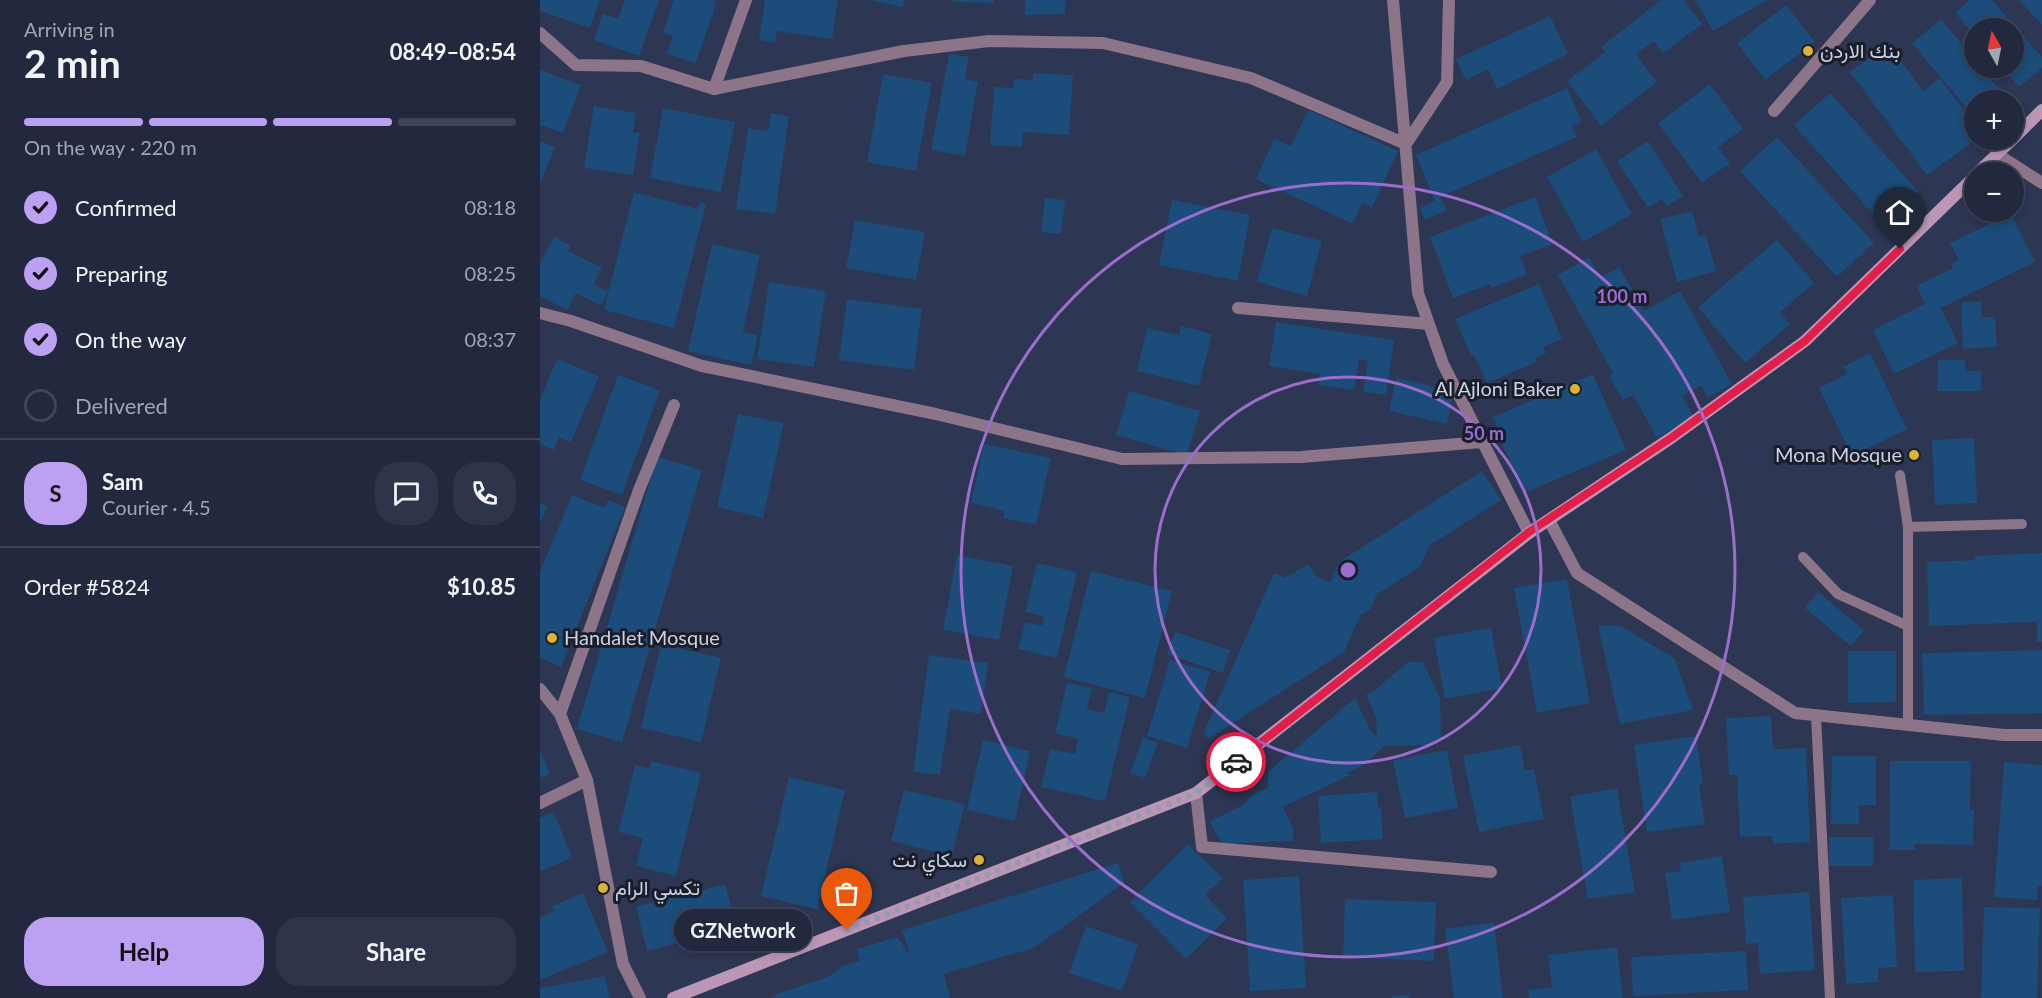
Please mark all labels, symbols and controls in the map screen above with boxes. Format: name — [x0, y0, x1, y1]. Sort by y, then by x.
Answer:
text: Arriving in — [24, 17, 115, 41]
north arrow — [1964, 18, 2024, 78]
map controls — [1964, 18, 2024, 222]
text: 08:49–08:54 — [390, 38, 516, 65]
place label: بنك الاردن — [1820, 38, 1900, 64]
text: 2 min — [24, 40, 121, 86]
marker: بنك الاردن — [1801, 44, 1815, 58]
button: + — [1964, 90, 2024, 150]
text: On the way · 220 m — [24, 135, 197, 159]
button: − — [1964, 162, 2024, 222]
pin — [1874, 187, 1925, 249]
icon: check — [24, 191, 57, 224]
text: Confirmed — [75, 194, 177, 221]
text: 08:18 — [465, 195, 516, 219]
icon: home — [1883, 196, 1916, 229]
icon: check — [24, 257, 57, 290]
text: Preparing — [75, 260, 167, 287]
text: 08:25 — [465, 261, 516, 285]
text: 100 m — [1597, 285, 1647, 307]
icon: check — [24, 323, 57, 356]
text: On the way — [75, 326, 186, 353]
text: 08:37 — [465, 327, 516, 351]
place label: Al Ajloni Baker — [1435, 376, 1564, 400]
marker: Al Ajloni Baker — [1568, 382, 1582, 396]
text: Delivered — [75, 392, 168, 419]
text: 50 m — [1464, 422, 1504, 444]
place label: Mona Mosque — [1775, 442, 1902, 466]
marker: Mona Mosque — [1907, 448, 1921, 462]
button: chat — [375, 462, 438, 525]
button: phone — [453, 462, 516, 525]
text: Sam — [102, 468, 144, 495]
text: S — [49, 480, 62, 507]
text: Courier · 4.5 — [102, 495, 211, 519]
centre of rings — [1338, 560, 1358, 580]
text: Order #5824 — [24, 573, 150, 600]
text: $10.85 — [447, 573, 516, 600]
place label: Handalet Mosque — [564, 625, 720, 649]
marker: Handalet Mosque — [545, 631, 559, 645]
courier — [1206, 732, 1266, 792]
icon: car — [1220, 746, 1253, 779]
place label: سكاي نت — [892, 847, 967, 877]
marker: سكاي نت — [972, 853, 986, 867]
pin — [821, 868, 872, 930]
place label: تكسي الرام — [615, 875, 700, 905]
icon: bag — [830, 877, 863, 910]
marker: تكسي الرام — [596, 881, 610, 895]
callout: GZNetwork — [673, 909, 811, 951]
button: Help — [24, 917, 264, 986]
button: Share — [276, 917, 516, 986]
text: GZNetwork — [690, 918, 796, 942]

